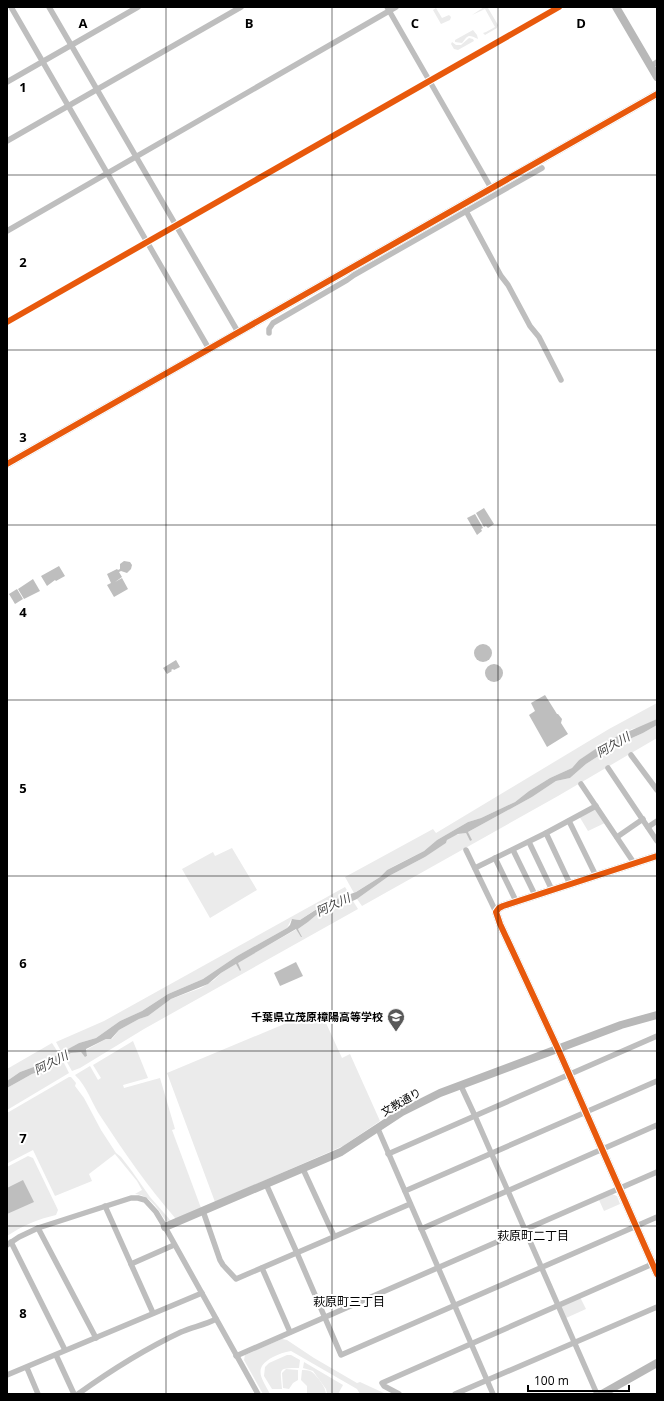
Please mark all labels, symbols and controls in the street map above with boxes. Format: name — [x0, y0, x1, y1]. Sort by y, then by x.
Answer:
text: A — [79, 14, 88, 32]
text: B — [245, 14, 254, 32]
text: C — [411, 14, 419, 32]
text: D — [576, 14, 586, 32]
text: 1 — [19, 78, 27, 96]
text: 2 — [19, 253, 27, 271]
text: 3 — [19, 428, 27, 446]
text: 4 — [19, 603, 27, 621]
water label: 阿久川 — [593, 727, 634, 761]
text: 5 — [19, 779, 27, 797]
water label: 阿久川 — [313, 888, 355, 920]
text: 6 — [19, 954, 27, 972]
school or university icon: 千葉県立茂原樟陽高等学校 — [386, 1007, 406, 1032]
place label: 千葉県立茂原樟陽高等学校 — [251, 1009, 383, 1024]
water label: 阿久川 — [31, 1046, 72, 1078]
street label: 文教通り — [378, 1084, 424, 1119]
text: 7 — [19, 1129, 27, 1147]
district label: 萩原町二丁目 — [497, 1227, 569, 1244]
district label: 萩原町三丁目 — [313, 1293, 385, 1310]
text: 8 — [19, 1304, 27, 1322]
scale bar — [528, 1367, 629, 1393]
text: 100 m — [534, 1372, 569, 1389]

